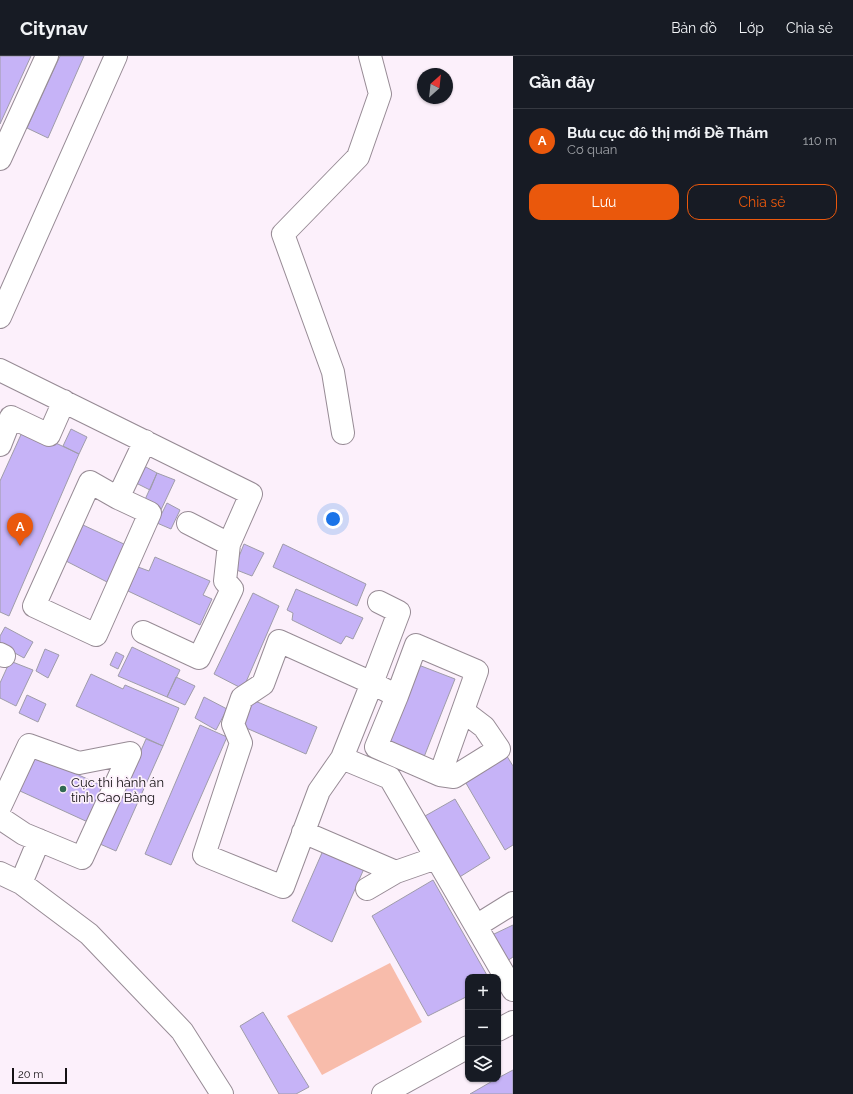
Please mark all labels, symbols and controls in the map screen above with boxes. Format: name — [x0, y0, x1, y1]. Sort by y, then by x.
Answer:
text: Citynav — [20, 17, 88, 39]
text: Bản đồ — [671, 20, 717, 36]
text: Lớp — [739, 20, 764, 36]
text: Chia sẻ — [786, 20, 833, 36]
north arrow — [417, 68, 453, 104]
text: Gần đây — [529, 72, 595, 92]
text: Bưu cục đô thị mới Đề Thám — [567, 124, 768, 142]
text: A — [538, 133, 546, 148]
text: 110 m — [803, 133, 837, 148]
text: Cơ quan — [567, 142, 617, 157]
button: Lưu — [529, 184, 679, 220]
button: Chia sẻ — [687, 184, 837, 220]
your location — [323, 509, 343, 529]
pin: A — [7, 513, 33, 546]
place label: Cục thi hành án tỉnh Cao Bằng — [71, 775, 164, 805]
marker: Cục thi hành án tỉnh Cao Bằng — [58, 784, 68, 794]
map controls — [465, 974, 501, 1082]
button: + — [465, 974, 501, 1010]
button: − — [465, 1010, 501, 1046]
button: layers — [465, 1046, 501, 1082]
scale bar — [12, 1066, 67, 1085]
text: 20 m — [18, 1068, 43, 1081]

